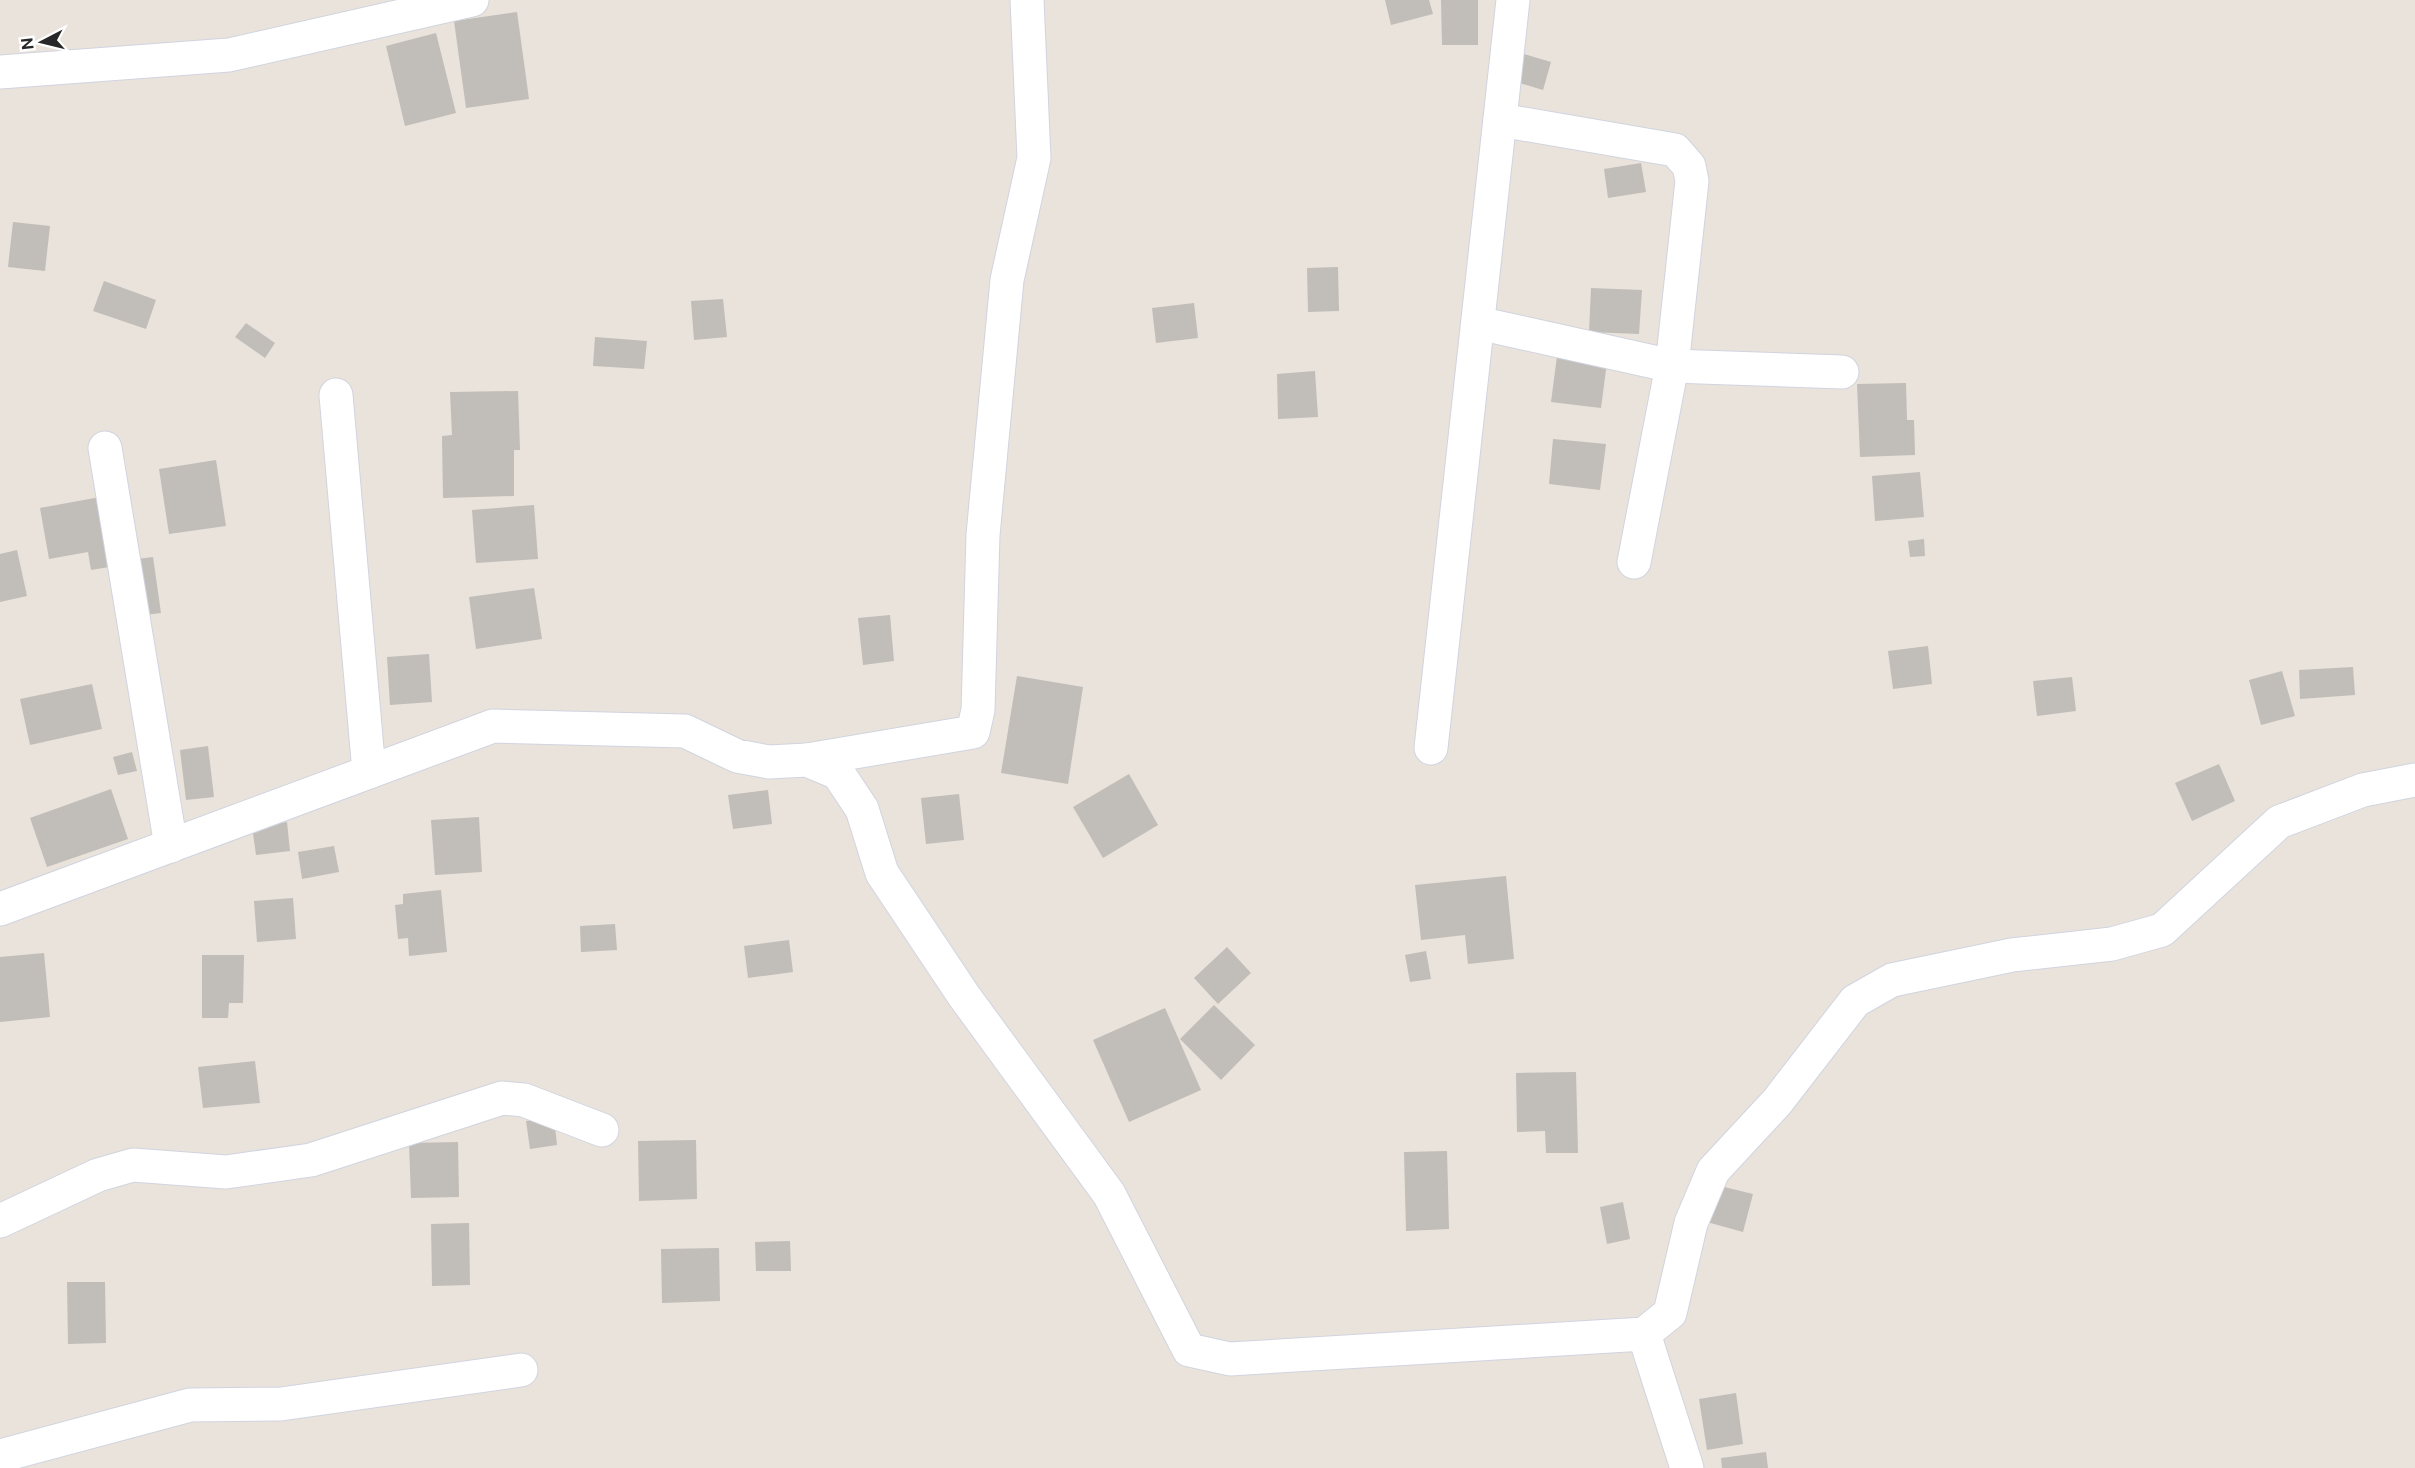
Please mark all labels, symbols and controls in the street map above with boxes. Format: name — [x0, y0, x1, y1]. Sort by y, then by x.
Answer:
north arrow — [12, 12, 72, 72]
text: N — [17, 36, 38, 51]

